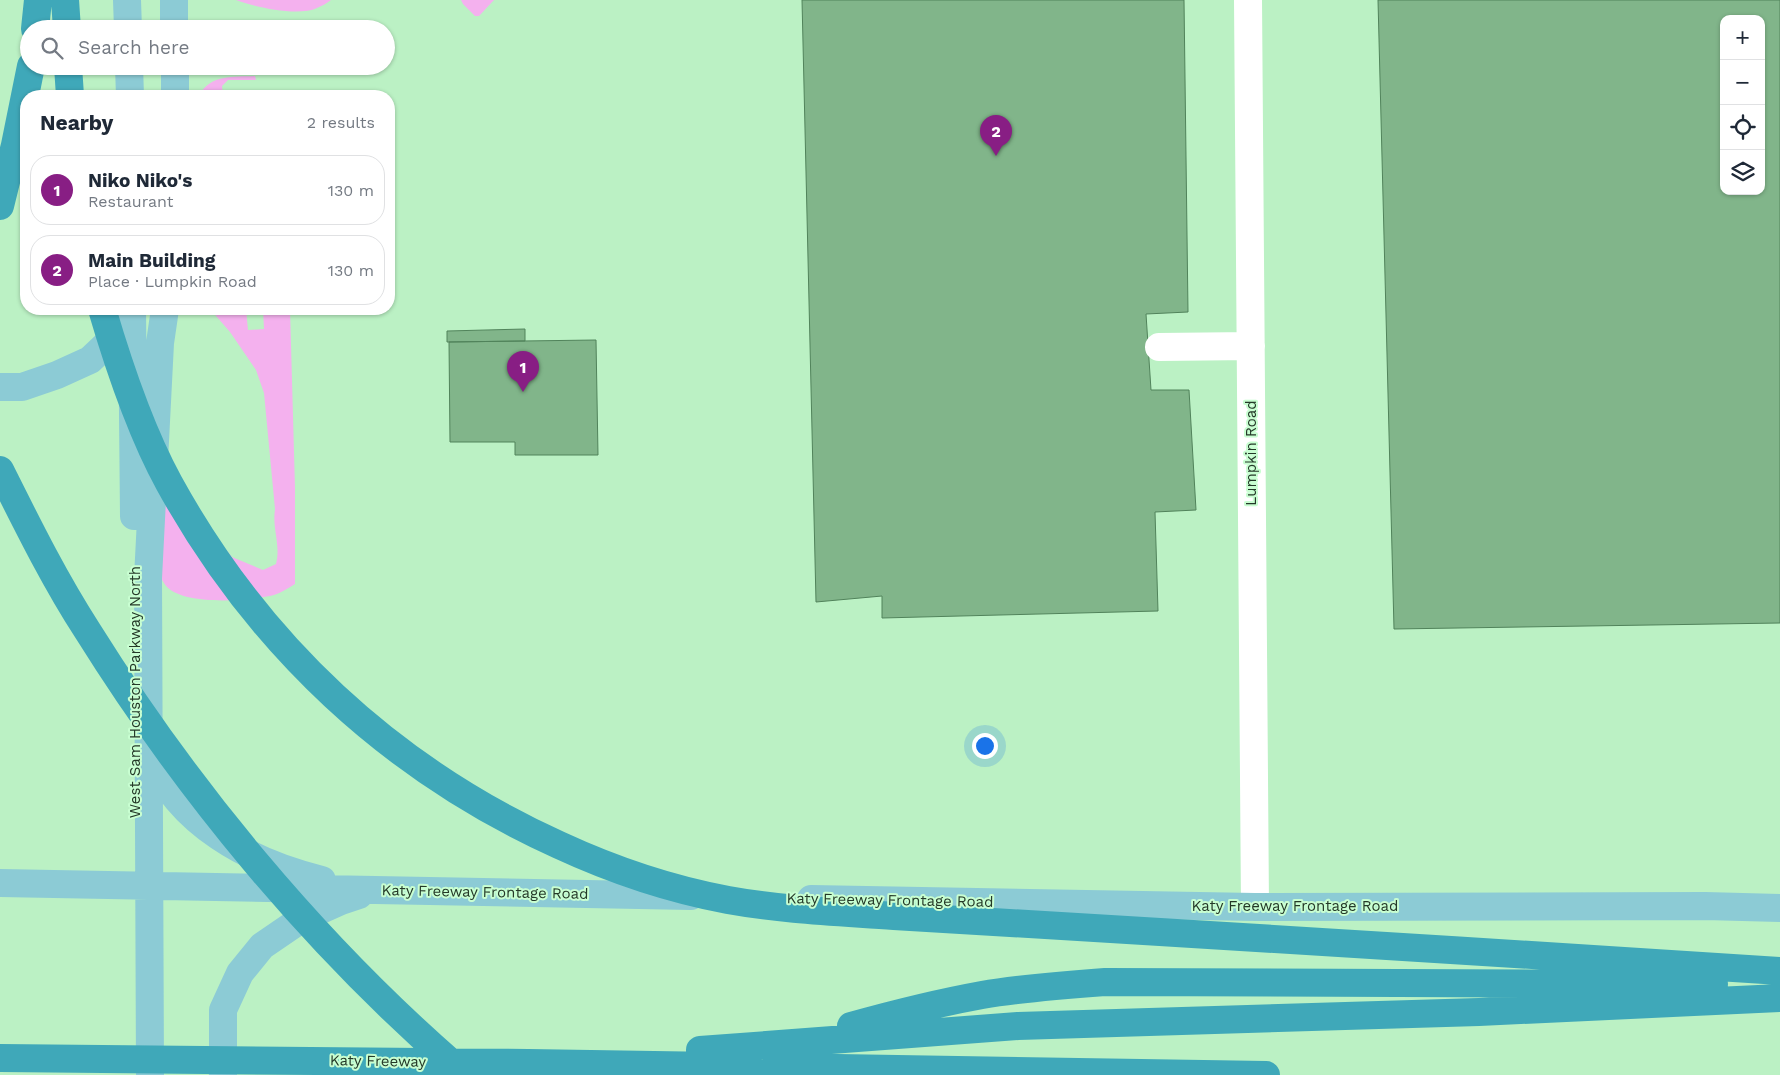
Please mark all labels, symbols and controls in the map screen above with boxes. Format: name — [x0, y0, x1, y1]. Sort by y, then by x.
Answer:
map controls — [1720, 15, 1765, 195]
button: + — [1720, 15, 1765, 60]
search box — [20, 20, 395, 75]
icon: search — [38, 34, 66, 62]
text: Search here — [78, 36, 189, 59]
button: − — [1720, 60, 1765, 105]
button: locate — [1720, 105, 1765, 150]
text: Nearby — [40, 110, 113, 135]
text: 2 results — [307, 113, 375, 132]
pin: 2 — [980, 115, 1012, 156]
button: layers — [1720, 150, 1765, 195]
text: Niko Niko's — [88, 169, 192, 192]
text: 1 — [54, 181, 60, 200]
text: 130 m — [328, 181, 374, 200]
text: Restaurant — [88, 192, 174, 211]
text: Main Building — [88, 249, 215, 272]
text: 2 — [52, 261, 62, 280]
text: 130 m — [328, 261, 374, 280]
text: Place · Lumpkin Road — [88, 272, 257, 291]
pin: 1 — [507, 351, 539, 392]
street label: Lumpkin Road — [1242, 400, 1260, 506]
street label: West Sam Houston Parkway North — [126, 566, 144, 818]
your location — [972, 733, 998, 759]
street label: Katy Freeway Frontage Road — [381, 881, 589, 903]
street label: Katy Freeway Frontage Road — [786, 889, 994, 911]
street label: Katy Freeway Frontage Road — [1192, 897, 1398, 915]
street label: Katy Freeway — [330, 1051, 427, 1071]

